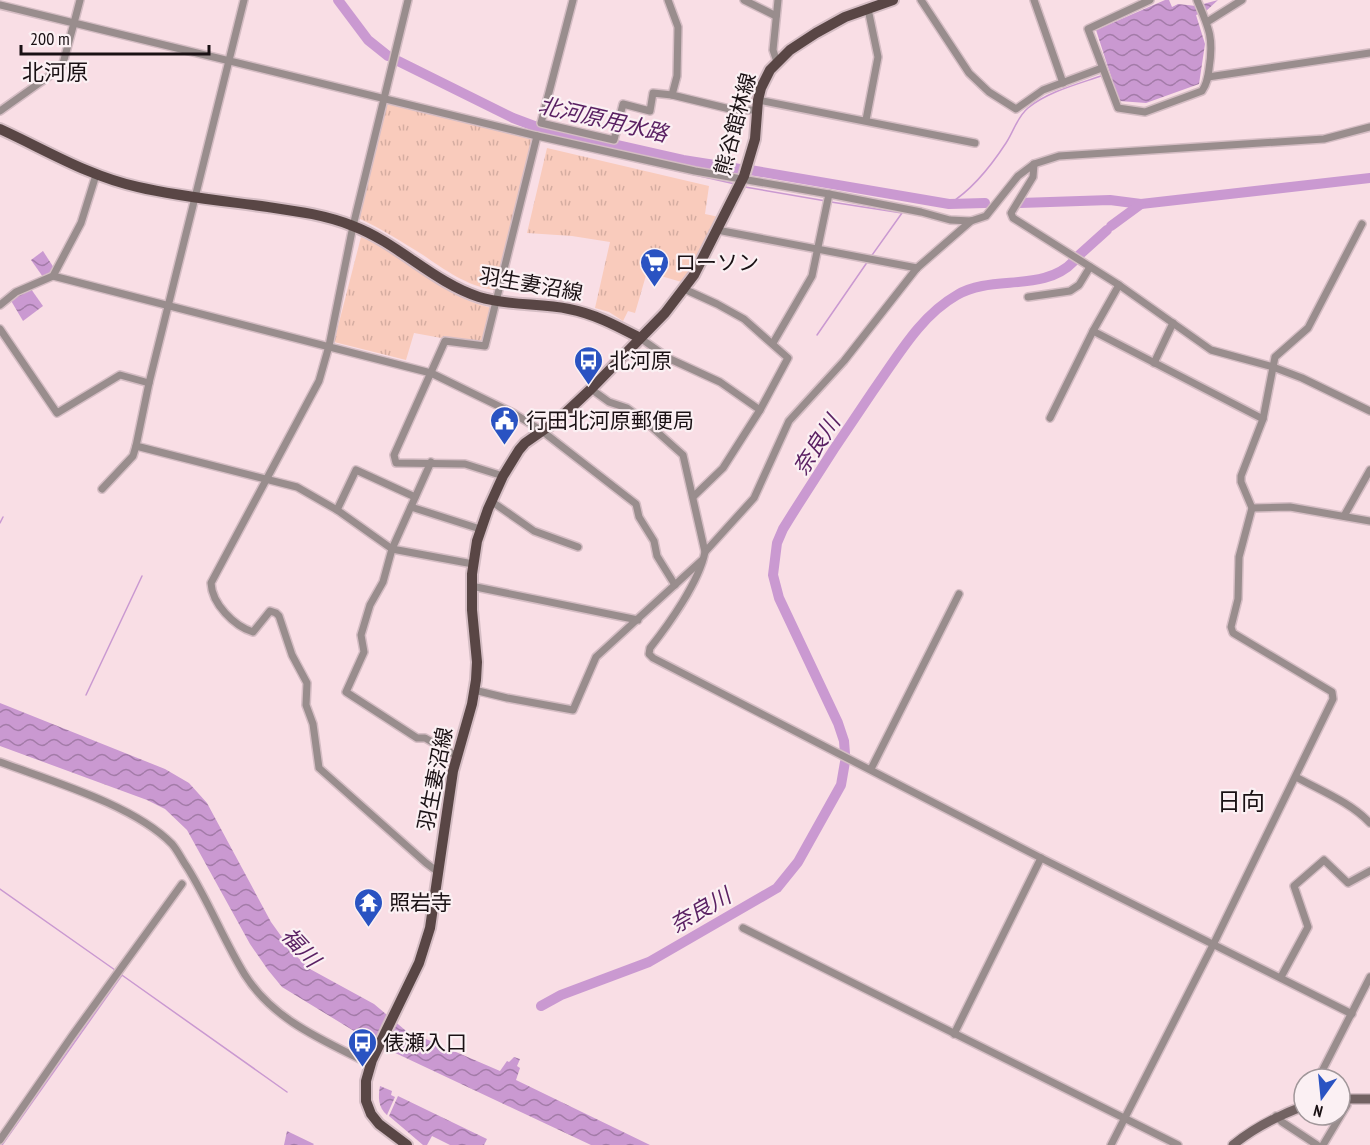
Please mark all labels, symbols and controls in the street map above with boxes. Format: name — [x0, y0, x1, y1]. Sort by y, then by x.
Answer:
scale bar — [21, 18, 208, 56]
text: 200 m — [30, 27, 70, 50]
district label: 北河原 — [22, 58, 88, 86]
street label: 熊谷館林線 — [708, 70, 762, 178]
water label: 北河原用水路 — [536, 91, 672, 148]
supermarket icon: ローソン — [638, 246, 670, 288]
place label: ローソン — [675, 249, 759, 276]
street label: 羽生妻沼線 — [477, 262, 585, 306]
bus stop icon: 北河原 — [572, 344, 604, 386]
place label: 北河原 — [609, 347, 672, 374]
public building icon: 行田北河原郵便局 — [489, 404, 521, 446]
place label: 行田北河原郵便局 — [526, 407, 694, 434]
water label: 奈良川 — [786, 408, 847, 480]
street label: 羽生妻沼線 — [412, 725, 458, 833]
district label: 日向 — [1217, 786, 1265, 817]
water label: 奈良川 — [664, 880, 737, 939]
temple icon: 照岩寺 — [352, 886, 384, 928]
place label: 照岩寺 — [389, 889, 452, 916]
water label: 福川 — [276, 921, 328, 974]
bus stop icon: 俵瀬入口 — [346, 1026, 378, 1068]
place label: 俵瀬入口 — [383, 1029, 467, 1056]
north arrow — [1292, 1067, 1352, 1127]
text: N — [1311, 1101, 1325, 1122]

